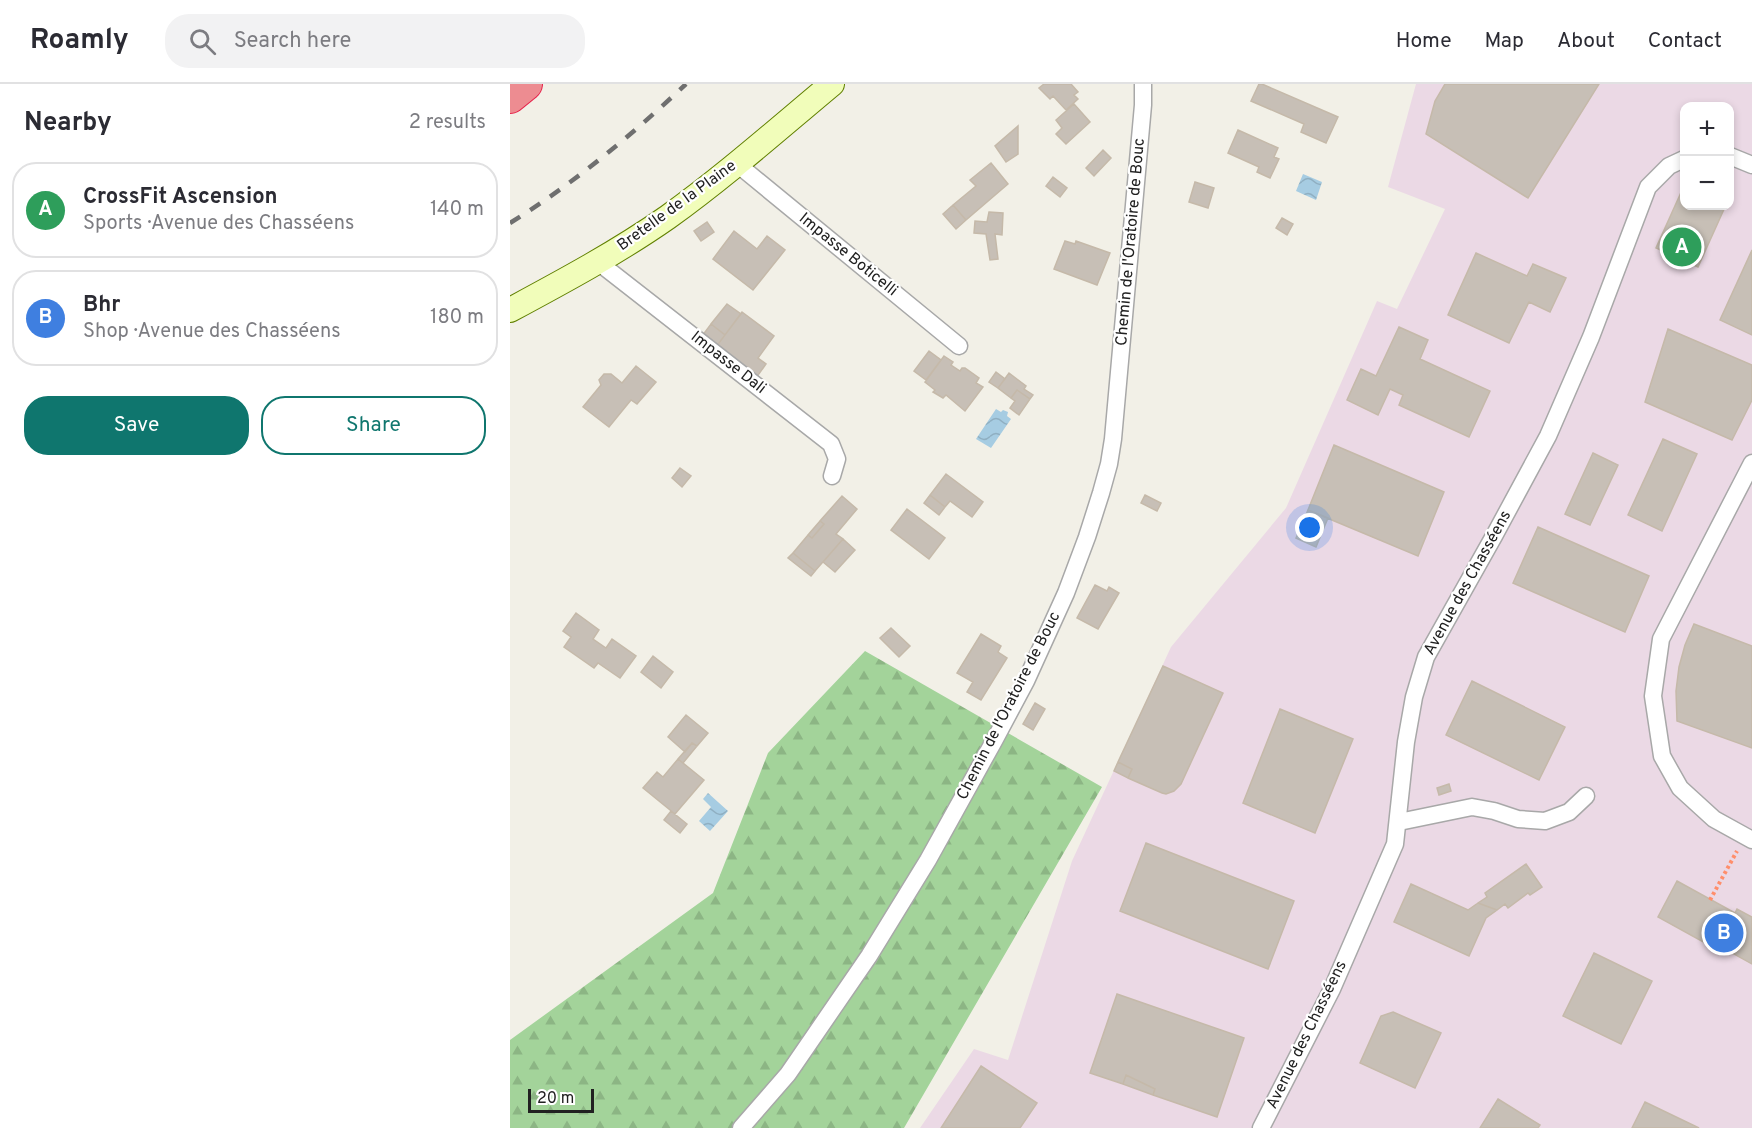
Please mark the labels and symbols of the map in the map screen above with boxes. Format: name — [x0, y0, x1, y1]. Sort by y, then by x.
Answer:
street label: Chemin de l'Oratoire de Bouc — [1112, 137, 1150, 347]
street label: Bretelle de la Plaine — [614, 156, 740, 256]
street label: Impasse Boticelli — [794, 209, 902, 301]
pin: A — [1662, 224, 1702, 270]
street label: Impasse Dali — [686, 327, 770, 399]
street label: Avenue des Chasséens — [1420, 507, 1516, 659]
your location — [1295, 513, 1324, 542]
street label: Chemin de l'Oratoire de Bouc — [953, 609, 1065, 803]
pin: B — [1704, 910, 1744, 956]
street label: Avenue des Chasséens — [1262, 958, 1352, 1112]
scale bar — [528, 1086, 594, 1114]

